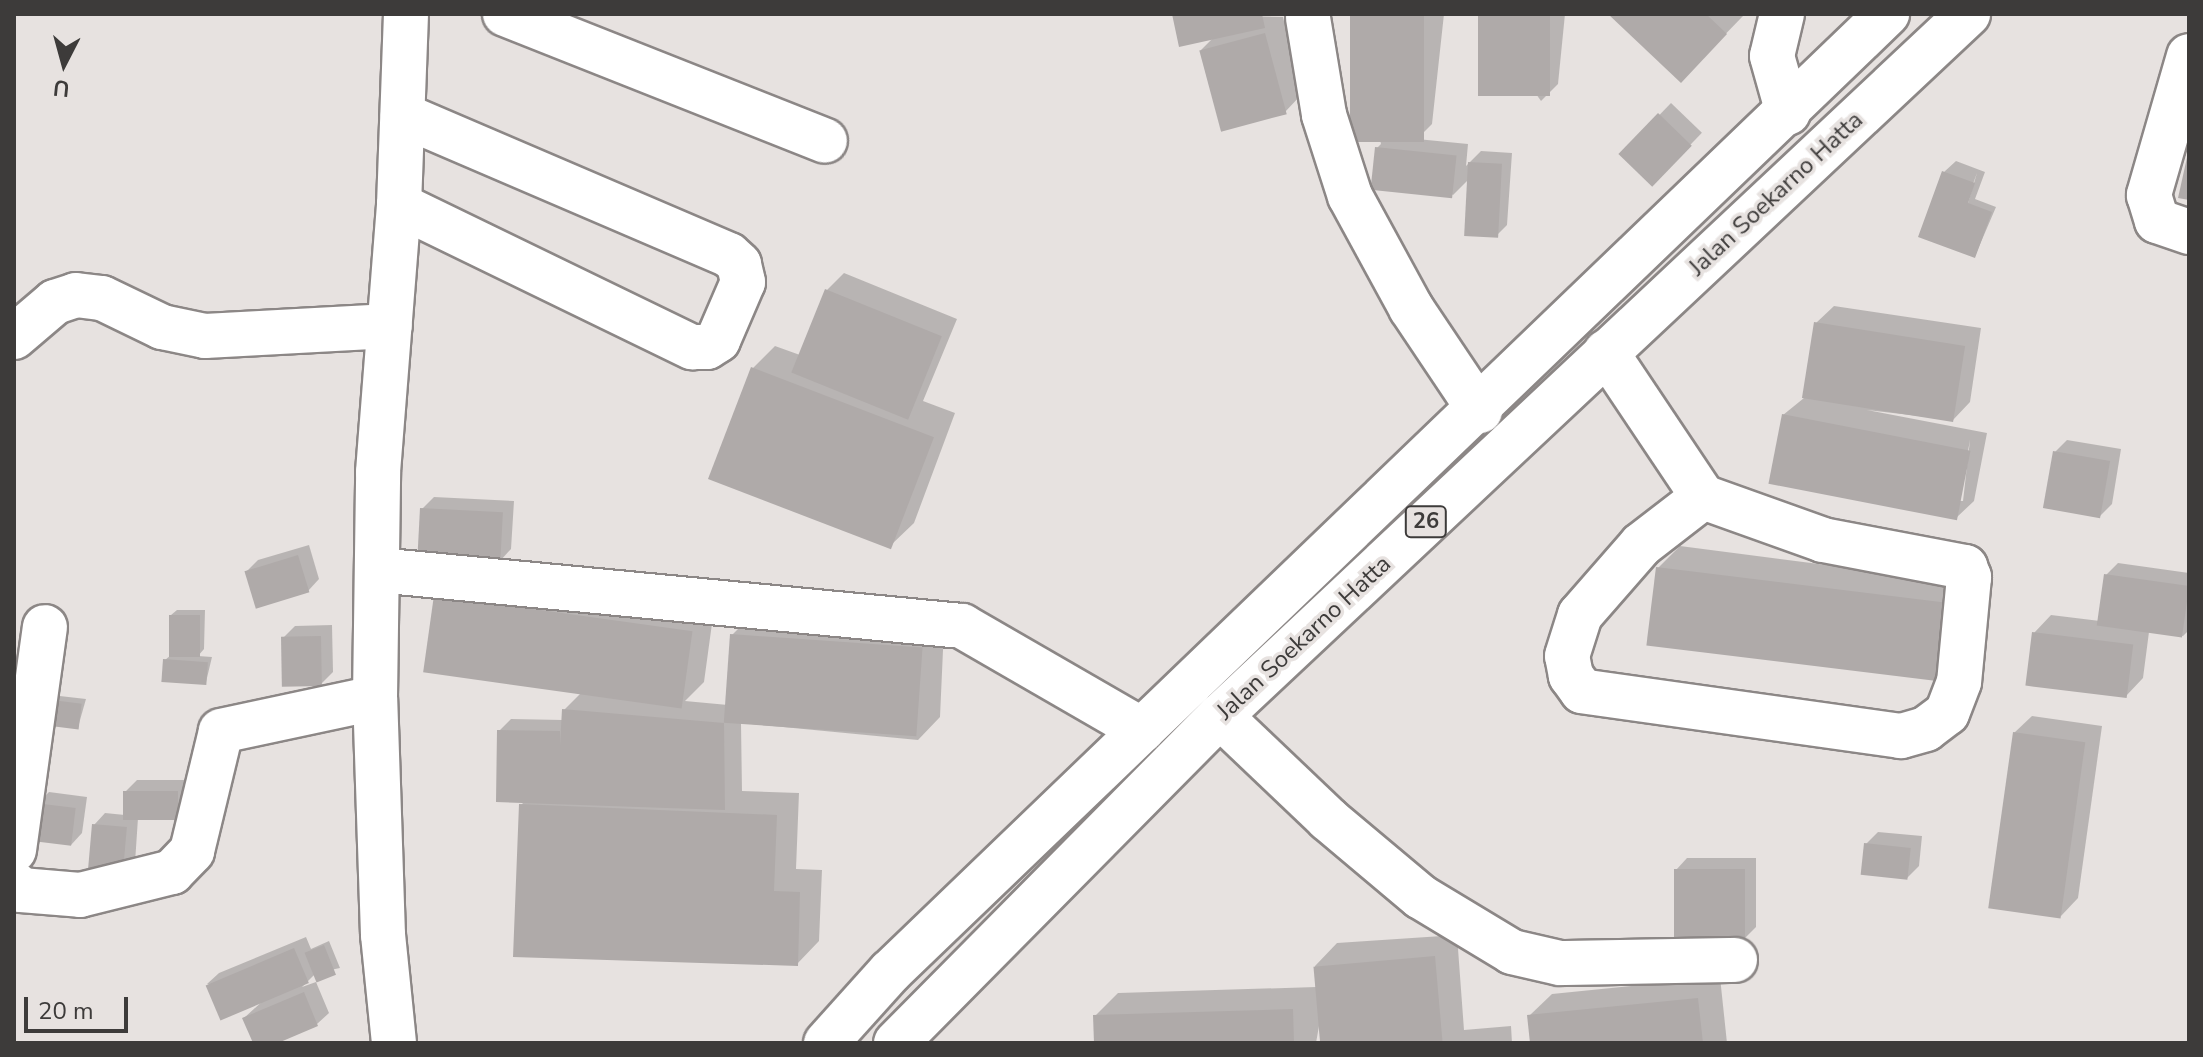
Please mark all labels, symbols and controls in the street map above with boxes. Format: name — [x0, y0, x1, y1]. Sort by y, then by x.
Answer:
north arrow — [24, 24, 104, 104]
text: U — [52, 72, 71, 104]
street label: Jalan Soekarno Hatta — [1683, 106, 1869, 282]
road number: 26 — [1404, 504, 1448, 540]
street label: Jalan Soekarno Hatta — [1211, 550, 1397, 726]
scale bar — [28, 981, 132, 1031]
text: 20 m — [38, 995, 94, 1027]

